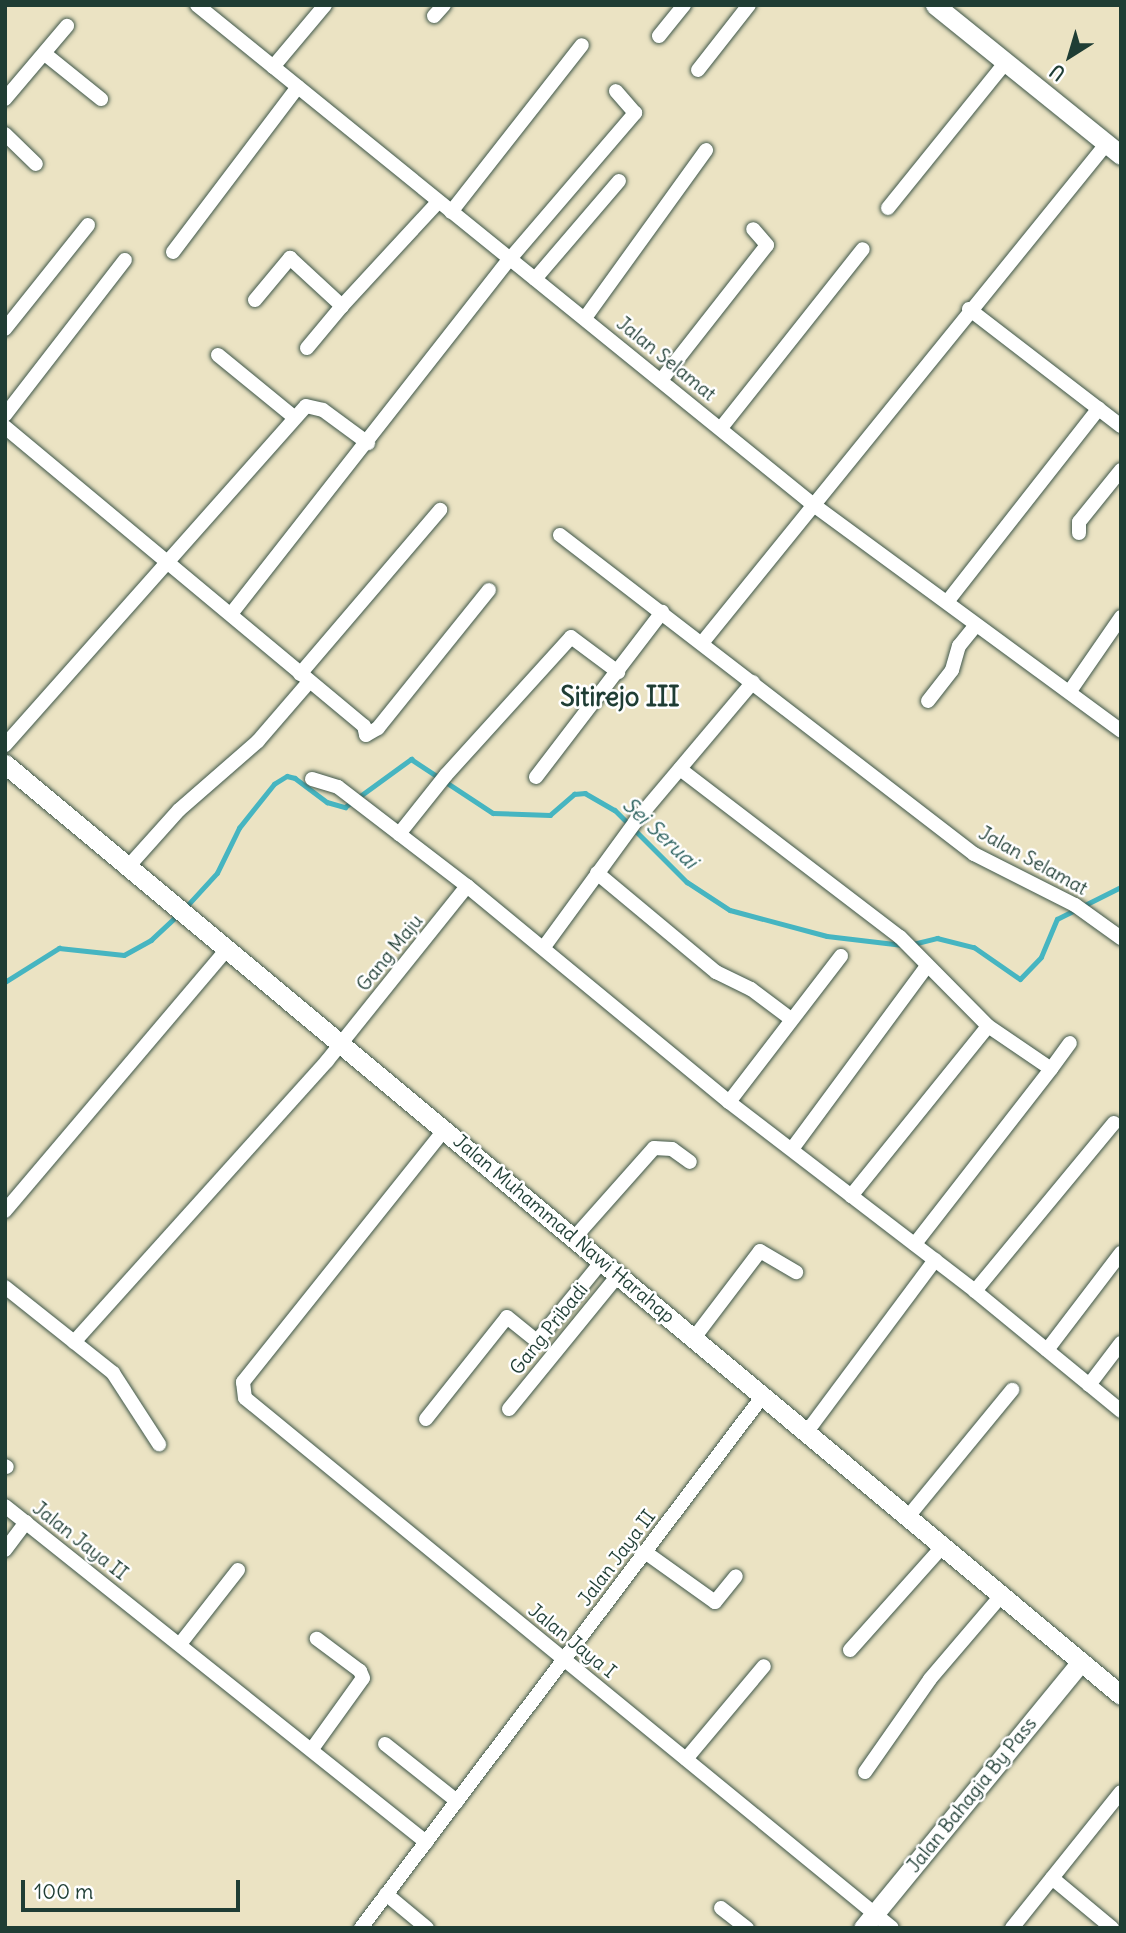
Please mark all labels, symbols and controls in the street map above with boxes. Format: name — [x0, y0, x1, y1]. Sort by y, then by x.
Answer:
north arrow — [1035, 21, 1105, 91]
text: U — [1045, 59, 1070, 86]
street label: Jalan Selamat — [612, 312, 720, 406]
district label: Sitirejo III — [560, 681, 680, 713]
water label: Sei Seruai — [617, 792, 703, 874]
street label: Jalan Selamat — [975, 822, 1091, 900]
street label: Gang Maju — [352, 910, 428, 996]
street label: Jalan Muhammad Nawi Harahap — [449, 1130, 679, 1328]
street label: Gang Pribadi — [505, 1279, 593, 1379]
street label: Jalan Jaya II — [28, 1497, 132, 1585]
street label: Jalan Jaya II — [574, 1506, 660, 1610]
street label: Jalan Jaya I — [524, 1599, 620, 1683]
street label: Jalan Bahagia By Pass — [902, 1713, 1042, 1877]
scale bar — [24, 1867, 243, 1911]
text: 100 m — [34, 1878, 93, 1905]

